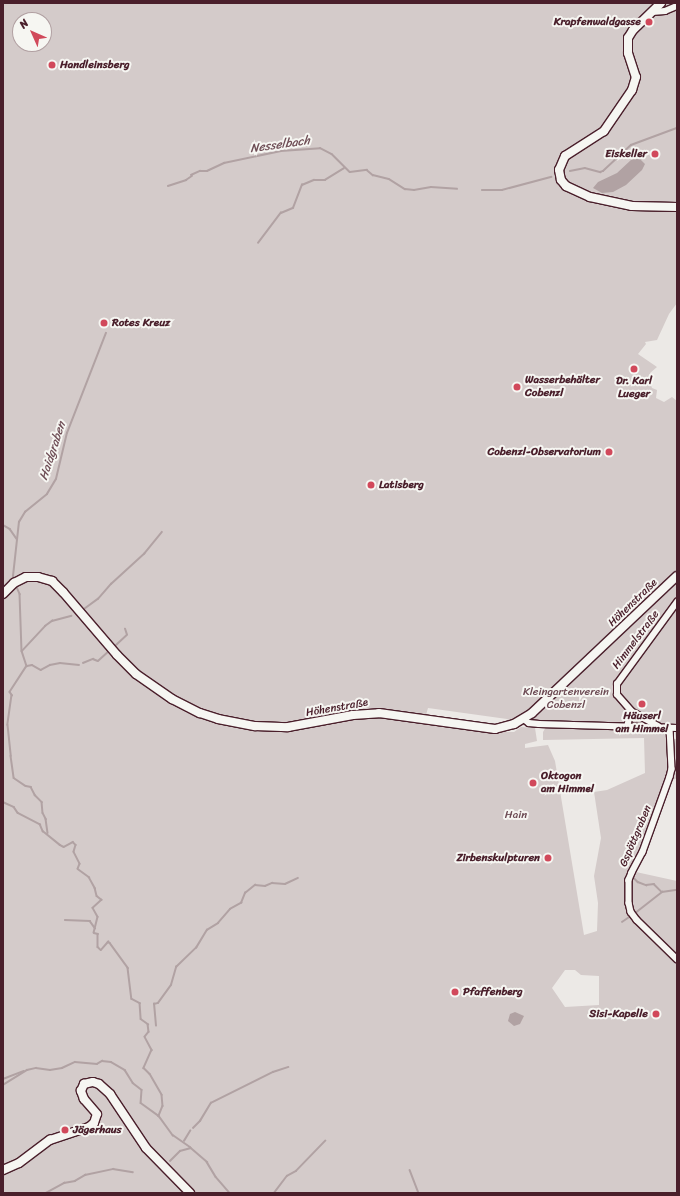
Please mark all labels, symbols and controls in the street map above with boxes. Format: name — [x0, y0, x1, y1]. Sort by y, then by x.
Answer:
north arrow — [12, 12, 52, 52]
text: N — [14, 14, 33, 33]
place label: Krapfenwaldgasse — [554, 15, 641, 29]
marker: Krapfenwaldgasse — [644, 17, 654, 27]
place label: Handleinsberg — [60, 58, 129, 72]
marker: Handleinsberg — [47, 60, 57, 70]
water label: Nesselbach — [249, 134, 311, 156]
place label: Eiskeller — [605, 147, 647, 161]
marker: Eiskeller — [650, 149, 660, 159]
place label: Rotes Kreuz — [112, 316, 171, 330]
marker: Rotes Kreuz — [99, 318, 109, 328]
marker: Dr. Karl Lueger — [629, 364, 639, 374]
place label: Wasserbehälter Cobenzl — [525, 374, 600, 400]
place label: Dr. Karl Lueger — [616, 375, 652, 401]
marker: Wasserbehälter Cobenzl — [512, 382, 522, 392]
water label: Haidgraben — [37, 420, 69, 482]
place label: Cobenzl-Observatorium — [487, 445, 601, 459]
marker: Cobenzl-Observatorium — [604, 447, 614, 457]
place label: Latisberg — [379, 478, 424, 492]
marker: Latisberg — [366, 480, 376, 490]
street label: Höhenstraße — [606, 576, 660, 630]
street label: Himmelstraße — [610, 608, 662, 672]
park label: Kleingartenverein Cobenzl — [523, 686, 609, 712]
street label: Höhenstraße — [305, 696, 369, 720]
marker: Häuserl am Himmel — [637, 699, 647, 709]
place label: Häuserl am Himmel — [615, 710, 669, 736]
place label: Oktogon am Himmel — [541, 770, 594, 796]
marker: Oktogon am Himmel — [528, 778, 538, 788]
street label: Gspöttgraben — [617, 803, 655, 869]
park label: Hain — [505, 808, 527, 822]
place label: Zirbenskulpturen — [456, 851, 540, 865]
marker: Zirbenskulpturen — [543, 853, 553, 863]
place label: Pfaffenberg — [463, 985, 523, 999]
marker: Pfaffenberg — [450, 987, 460, 997]
place label: Sisi-Kapelle — [589, 1007, 648, 1021]
marker: Sisi-Kapelle — [651, 1009, 661, 1019]
place label: Jägerhaus — [73, 1123, 122, 1137]
marker: Jägerhaus — [60, 1125, 70, 1135]

